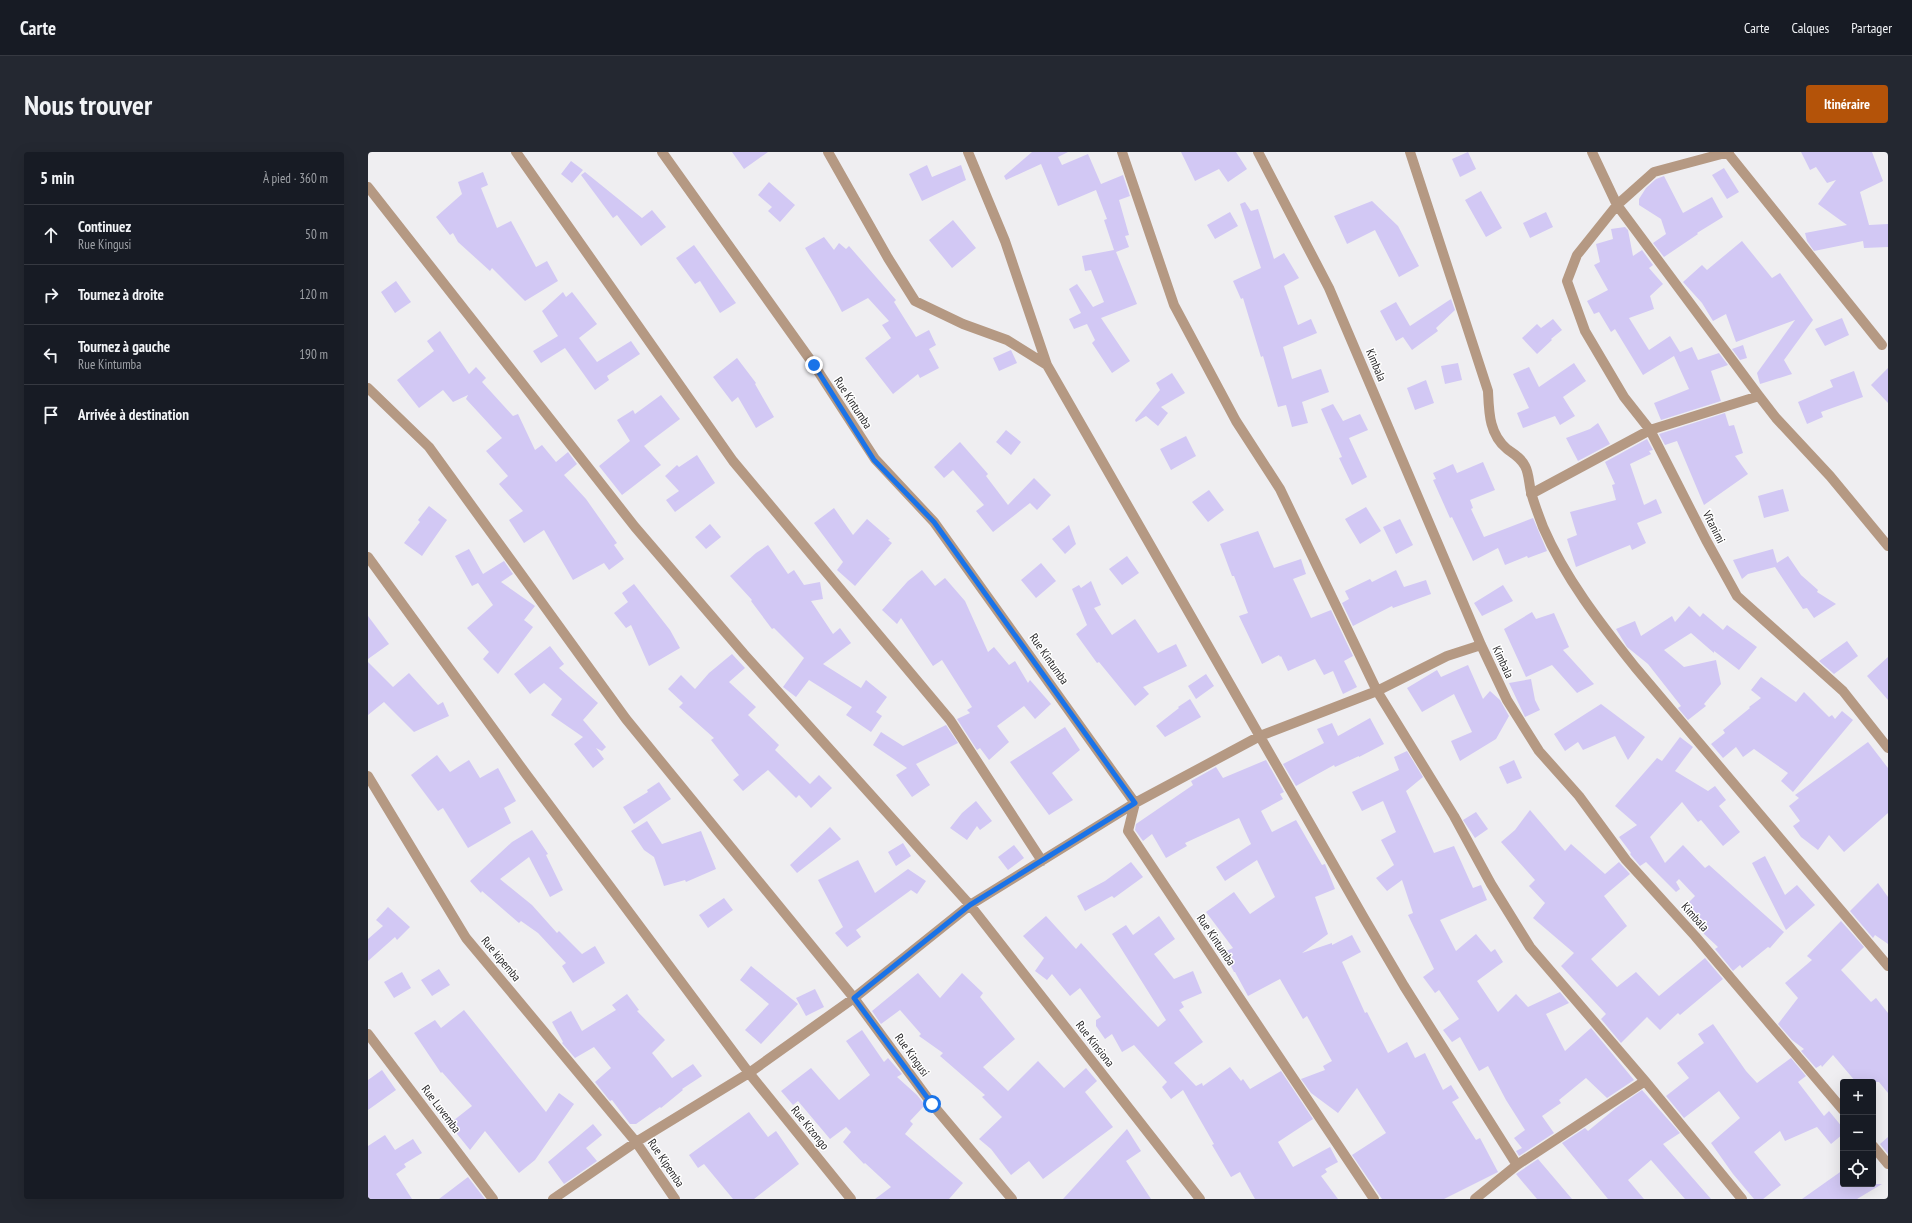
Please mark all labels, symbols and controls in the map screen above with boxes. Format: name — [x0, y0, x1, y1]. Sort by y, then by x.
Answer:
text: Carte — [20, 16, 56, 40]
text: Carte — [1744, 19, 1769, 37]
text: Calques — [1791, 19, 1829, 37]
text: Partager — [1851, 19, 1892, 37]
button: Itinéraire — [1806, 85, 1888, 123]
text: Nous trouver — [24, 86, 152, 123]
text: 5 min — [40, 167, 74, 189]
text: À pied · 360 m — [263, 170, 328, 187]
text: Continuez — [78, 217, 131, 236]
icon: ahead — [40, 224, 62, 246]
text: 50 m — [305, 226, 328, 243]
text: Rue Kingusi — [78, 236, 131, 253]
icon: right — [40, 284, 62, 306]
text: Tournez à droite — [78, 285, 164, 304]
text: 120 m — [299, 286, 328, 303]
text: Tournez à gauche — [78, 337, 170, 356]
icon: left — [40, 344, 62, 366]
text: 190 m — [299, 346, 328, 363]
street label: Kimbala — [1363, 346, 1390, 384]
text: Rue Kintumba — [78, 356, 141, 373]
route end — [805, 356, 823, 374]
street label: Rue Kintumba — [831, 374, 876, 432]
icon: arrive — [40, 404, 62, 426]
text: Arrivée à destination — [78, 405, 189, 424]
street label: Vitanimi — [1699, 507, 1729, 546]
street label: Rue Kintumba — [1026, 630, 1072, 687]
street label: Kimbala — [1489, 643, 1518, 681]
street label: Kimbala — [1678, 899, 1712, 934]
street label: Rue Kintumba — [1194, 911, 1239, 968]
street label: Rue kipemba — [478, 933, 525, 984]
street label: Rue Kinsiona — [1073, 1018, 1118, 1070]
street label: Rue Kingusi — [892, 1030, 933, 1079]
map controls — [1840, 1079, 1876, 1187]
button: + — [1840, 1079, 1876, 1115]
street label: Rue Luvemba — [419, 1082, 464, 1136]
route start — [923, 1095, 941, 1113]
street label: Rue Kizongo — [788, 1103, 833, 1153]
button: − — [1840, 1115, 1876, 1151]
street label: Rue Kipemba — [645, 1136, 688, 1190]
button: locate — [1840, 1151, 1876, 1187]

